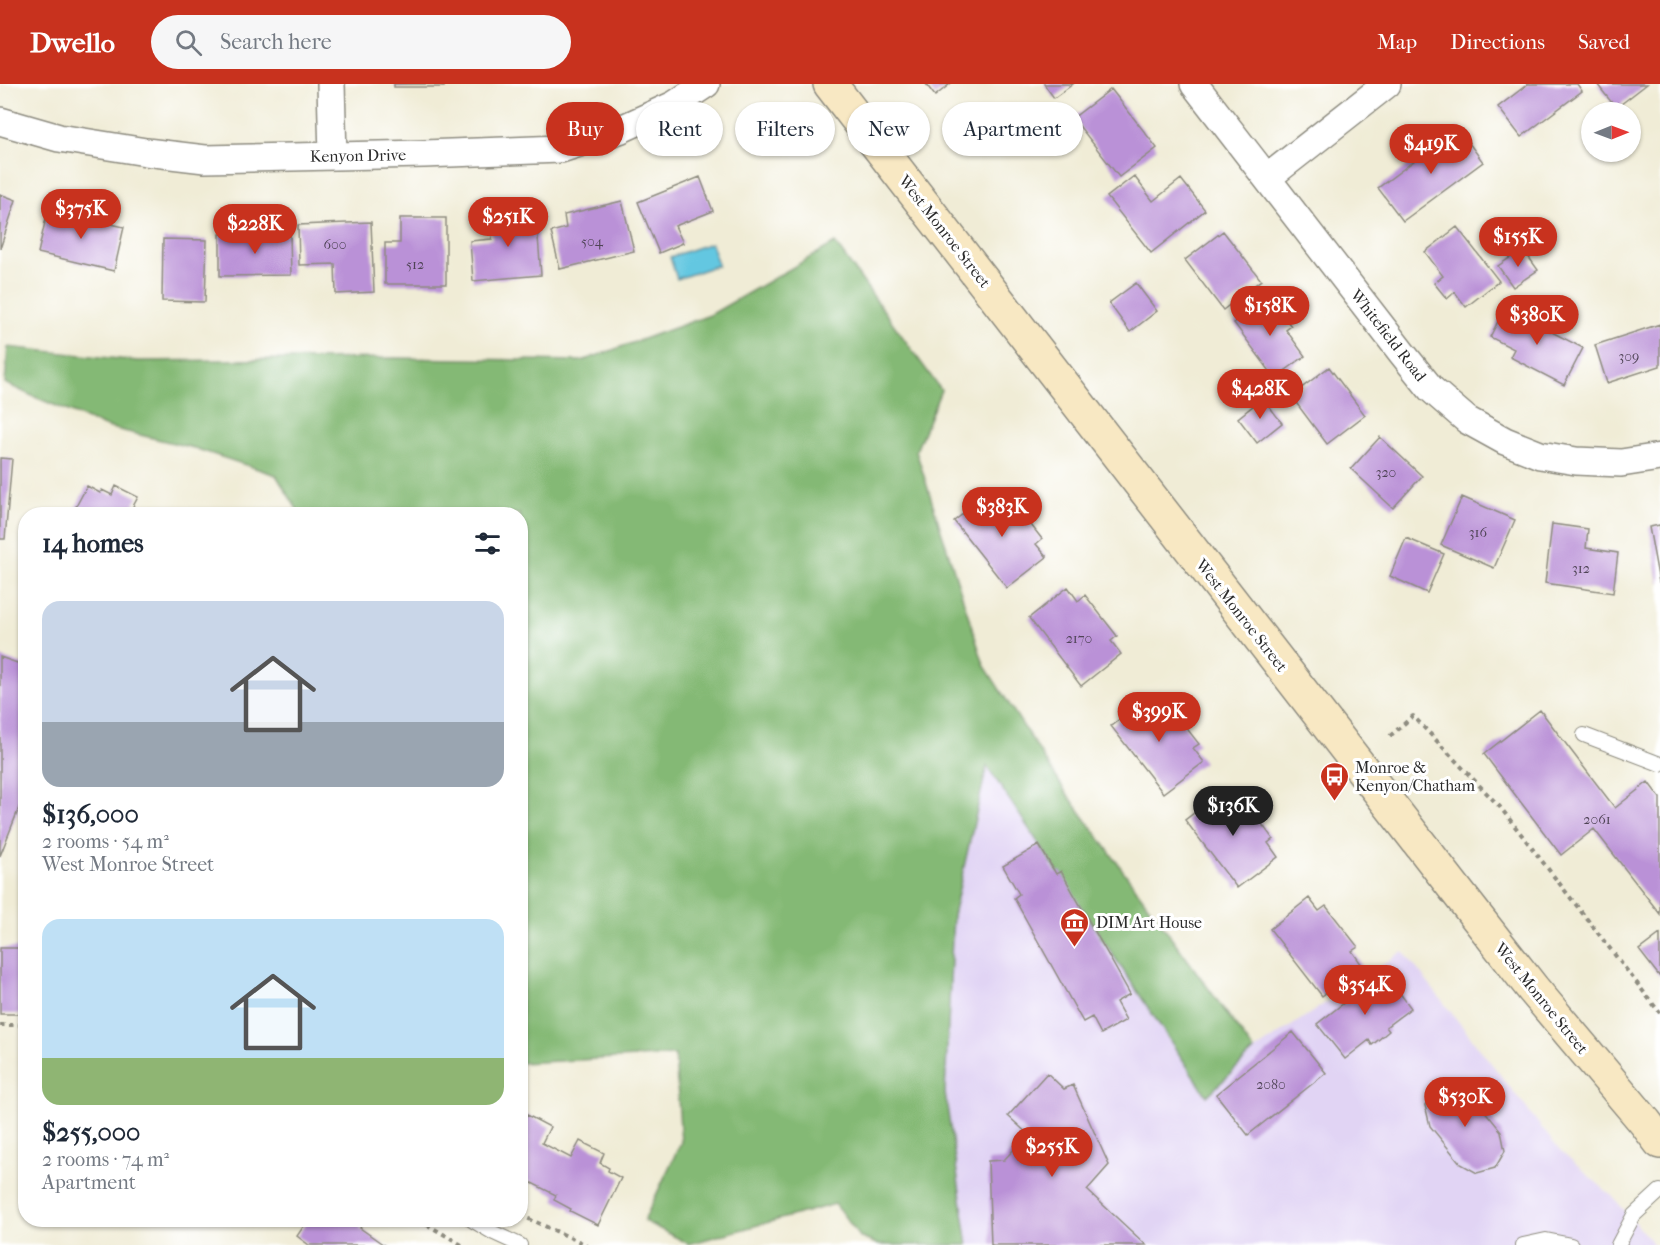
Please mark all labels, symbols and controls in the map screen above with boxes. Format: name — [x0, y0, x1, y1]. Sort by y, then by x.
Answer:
search box — [151, 15, 571, 69]
text: Dwello — [30, 26, 115, 59]
icon: search — [172, 26, 205, 59]
text: Search here — [220, 29, 332, 55]
text: Map — [1377, 30, 1417, 54]
text: Directions — [1450, 30, 1545, 54]
text: Saved — [1578, 30, 1630, 54]
chip: Buy — [546, 102, 624, 156]
chip: Rent — [636, 102, 723, 156]
chip: Filters — [735, 102, 835, 156]
chip: New — [847, 102, 930, 156]
chip: Apartment — [942, 102, 1083, 156]
north arrow — [1581, 102, 1641, 162]
map controls — [1581, 102, 1641, 162]
pin: $419K — [1389, 124, 1473, 175]
text: $419K — [1404, 132, 1458, 155]
street label: Kenyon Drive — [310, 145, 406, 166]
street label: West Monroe Street — [894, 170, 995, 292]
pin: $375K — [39, 189, 123, 240]
text: $375K — [55, 197, 107, 220]
pin: $251K — [466, 197, 550, 248]
pin: $228K — [213, 204, 297, 255]
text: $251K — [482, 205, 534, 228]
text: $228K — [227, 212, 283, 235]
pin: $155K — [1476, 217, 1560, 268]
text: $155K — [1493, 225, 1543, 248]
house number: 504 — [581, 233, 604, 250]
house number: 600 — [323, 236, 347, 253]
house number: 512 — [406, 256, 424, 273]
street label: Whitefield Road — [1346, 285, 1431, 385]
pin: $158K — [1228, 286, 1312, 337]
text: $158K — [1244, 294, 1296, 317]
pin: $380K — [1495, 295, 1579, 346]
text: $380K — [1510, 303, 1564, 326]
house number: 309 — [1619, 348, 1639, 365]
pin: $428K — [1218, 369, 1302, 420]
text: $428K — [1231, 377, 1289, 400]
house number: 320 — [1376, 464, 1396, 481]
pin: $383K — [960, 487, 1044, 538]
text: $383K — [976, 495, 1028, 518]
house number: 316 — [1469, 524, 1488, 541]
icon: filters — [471, 527, 504, 560]
text: 14 homes — [42, 528, 144, 559]
street label: West Monroe Street — [1191, 554, 1292, 676]
house number: 312 — [1572, 560, 1590, 577]
house number: 2170 — [1066, 630, 1092, 647]
icon: home — [219, 640, 327, 748]
pin: $399K — [1117, 692, 1201, 743]
text: $399K — [1132, 700, 1186, 723]
place label: Monroe & Kenyon/Chatham — [1355, 758, 1476, 795]
bus stop icon: Monroe & Kenyon/Chatham — [1318, 760, 1350, 802]
pin: $136K — [1191, 786, 1275, 837]
text: $136K — [1207, 794, 1259, 817]
text: $136,000 — [42, 799, 139, 830]
house number: 2061 — [1583, 811, 1611, 828]
text: 2 rooms · 54 m² — [42, 830, 169, 853]
text: West Monroe Street — [42, 853, 214, 876]
museum icon: DIM Art House — [1059, 906, 1091, 948]
place label: DIM Art House — [1096, 913, 1202, 932]
street label: West Monroe Street — [1490, 938, 1593, 1058]
icon: home — [219, 958, 327, 1066]
pin: $354K — [1323, 965, 1407, 1016]
text: $354K — [1338, 973, 1392, 996]
house number: 2080 — [1256, 1076, 1286, 1093]
pin: $530K — [1423, 1077, 1507, 1128]
text: $530K — [1438, 1085, 1492, 1108]
text: $255,000 — [42, 1117, 140, 1148]
pin: $255K — [1010, 1127, 1094, 1178]
text: $255K — [1025, 1135, 1079, 1158]
text: 2 rooms · 74 m² — [42, 1148, 169, 1171]
text: Apartment — [42, 1171, 136, 1194]

